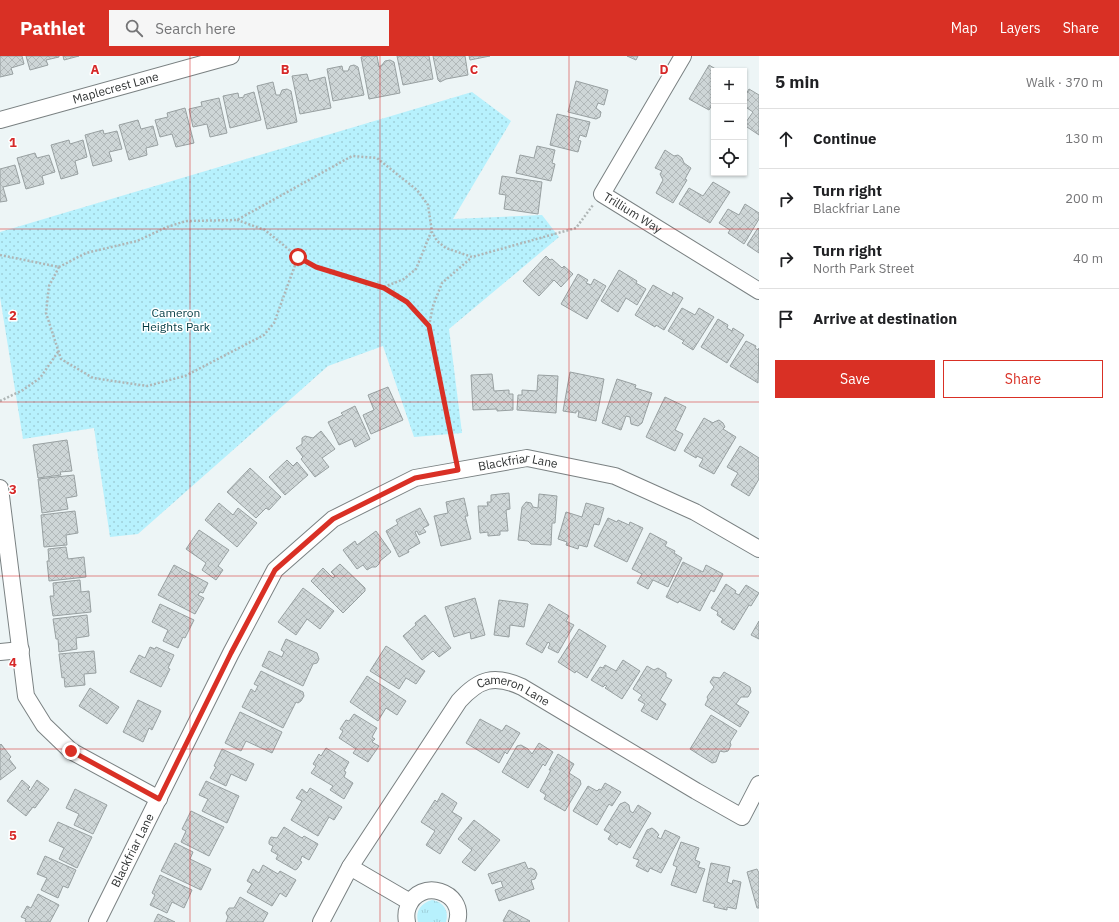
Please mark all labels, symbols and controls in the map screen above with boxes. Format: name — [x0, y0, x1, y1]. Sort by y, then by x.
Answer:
search box — [109, 10, 389, 46]
text: Pathlet — [20, 16, 85, 40]
icon: search — [123, 17, 145, 39]
text: Search here — [155, 19, 236, 38]
text: Map — [951, 19, 978, 37]
text: Layers — [1000, 19, 1041, 37]
text: Share — [1063, 19, 1099, 37]
text: A — [91, 61, 100, 78]
text: B — [281, 61, 290, 78]
text: C — [470, 61, 479, 78]
text: D — [659, 61, 669, 78]
street label: Maplecrest Lane — [71, 68, 161, 107]
map controls — [711, 68, 747, 176]
button: + — [711, 68, 747, 104]
text: 5 min — [775, 71, 819, 93]
text: Walk · 370 m — [1026, 74, 1103, 91]
button: − — [711, 104, 747, 140]
icon: ahead — [775, 128, 797, 150]
text: Continue — [813, 129, 877, 148]
text: 130 m — [1065, 130, 1103, 147]
text: 1 — [9, 134, 17, 151]
button: locate — [711, 140, 747, 176]
text: Turn right — [813, 181, 882, 200]
icon: right — [775, 188, 797, 210]
street label: Trillium Way — [601, 189, 665, 236]
text: 200 m — [1065, 190, 1103, 207]
text: Blackfriar Lane — [813, 200, 900, 217]
text: Turn right — [813, 241, 882, 260]
route start — [289, 248, 307, 266]
icon: right — [775, 248, 797, 270]
text: 40 m — [1073, 250, 1103, 267]
text: North Park Street — [813, 260, 914, 277]
park label: Cameron Heights Park — [142, 305, 211, 334]
text: 2 — [9, 307, 17, 324]
icon: arrive — [775, 308, 797, 330]
text: Arrive at destination — [813, 309, 957, 328]
button: Save — [775, 360, 935, 398]
button: Share — [943, 360, 1103, 398]
street label: Blackfriar Lane — [477, 450, 560, 474]
text: 3 — [9, 481, 17, 498]
text: 4 — [9, 654, 17, 671]
street label: Cameron Lane — [474, 672, 553, 709]
route end — [62, 742, 80, 760]
street label: Blackfriar Lane — [108, 810, 157, 890]
text: 5 — [9, 827, 17, 844]

